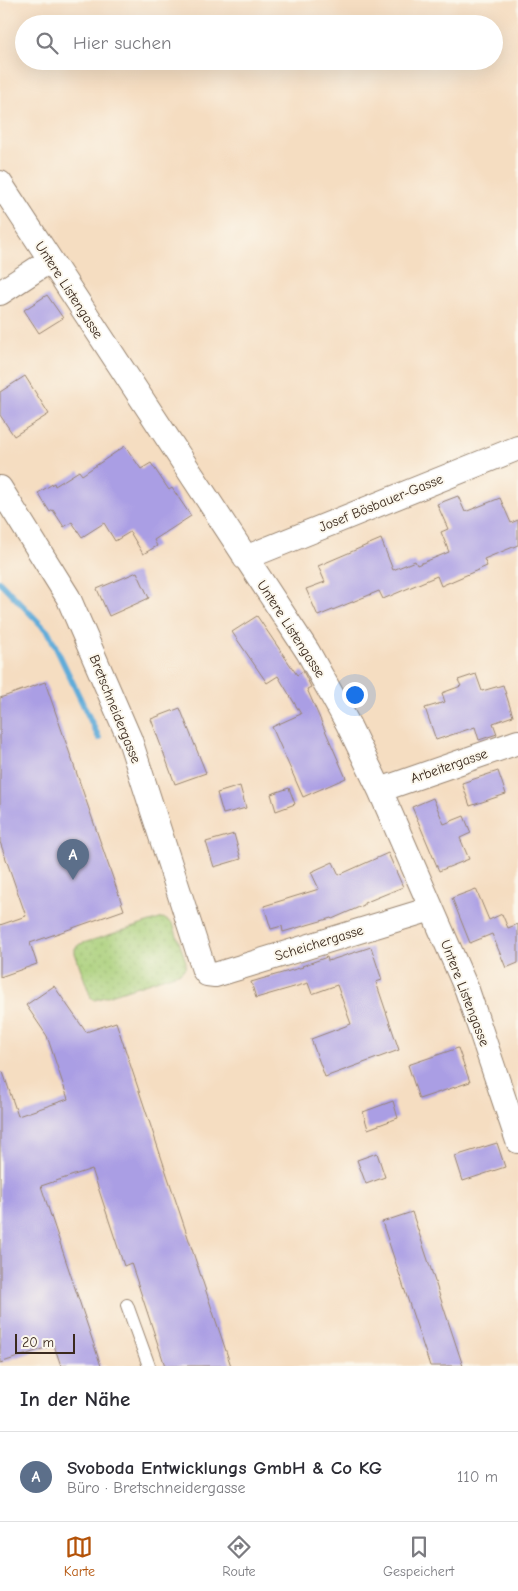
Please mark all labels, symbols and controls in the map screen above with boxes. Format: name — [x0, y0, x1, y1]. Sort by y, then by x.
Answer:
search box — [15, 15, 503, 70]
icon: search — [33, 29, 61, 57]
text: Hier suchen — [73, 32, 171, 54]
street label: Untere Listengasse — [31, 238, 107, 342]
street label: Josef Bösbauer-Gasse — [316, 470, 446, 536]
street label: Untere Listengasse — [253, 577, 329, 681]
street label: Bretschneidergasse — [85, 652, 145, 766]
your location — [342, 682, 368, 708]
street label: Arbeitergasse — [408, 745, 490, 787]
pin: A — [57, 839, 89, 880]
street label: Scheichergasse — [273, 921, 365, 965]
street label: Untere Listengasse — [437, 937, 493, 1049]
scale bar — [15, 1331, 75, 1354]
text: 20 m — [22, 1334, 54, 1351]
text: In der Nähe — [20, 1387, 130, 1411]
text: Svoboda Entwicklungs GmbH & Co KG — [67, 1457, 382, 1479]
text: A — [32, 1468, 40, 1486]
text: 110 m — [457, 1468, 498, 1486]
text: Büro · Bretschneidergasse — [67, 1479, 245, 1497]
tab: Karte — [64, 1533, 95, 1580]
tab: Route — [222, 1533, 256, 1580]
tab: Gespeichert — [383, 1533, 454, 1580]

